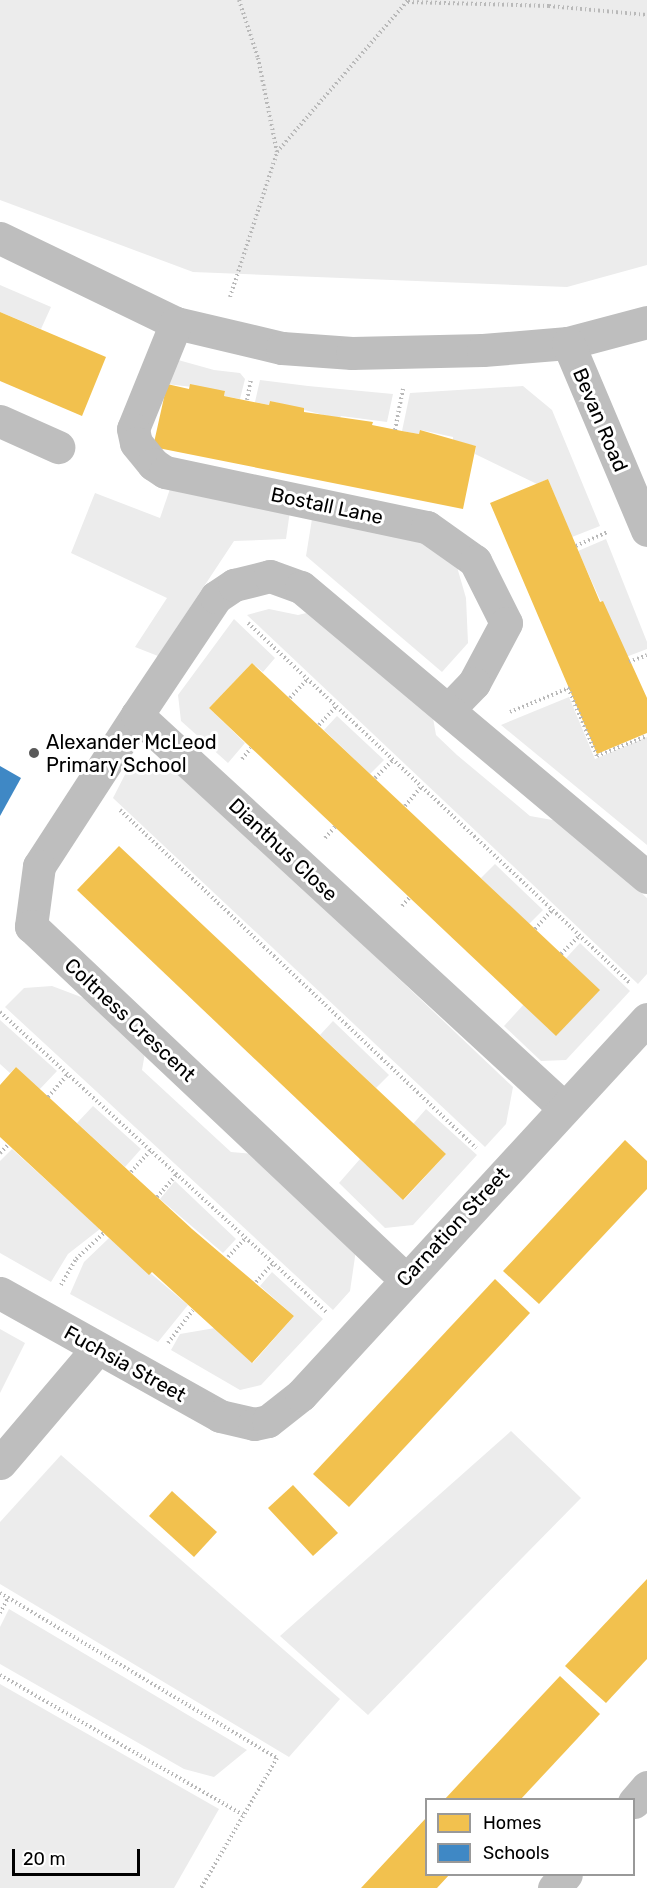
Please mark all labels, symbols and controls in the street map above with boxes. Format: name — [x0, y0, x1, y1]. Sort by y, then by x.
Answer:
street label: Bevan Road — [567, 365, 633, 475]
street label: Bostall Lane — [269, 482, 385, 530]
place label: Alexander McLeod Primary School — [46, 730, 217, 777]
marker: Alexander McLeod Primary School — [27, 746, 41, 760]
street label: Dianthus Close — [224, 794, 342, 906]
street label: Coltness Crescent — [60, 953, 200, 1087]
street label: Carnation Street — [392, 1163, 514, 1291]
street label: Fuchsia Street — [60, 1321, 190, 1407]
legend — [425, 1798, 635, 1876]
text: Homes — [483, 1812, 541, 1834]
scale bar — [15, 1837, 142, 1875]
text: Schools — [483, 1842, 549, 1864]
text: 20 m — [23, 1848, 65, 1870]

